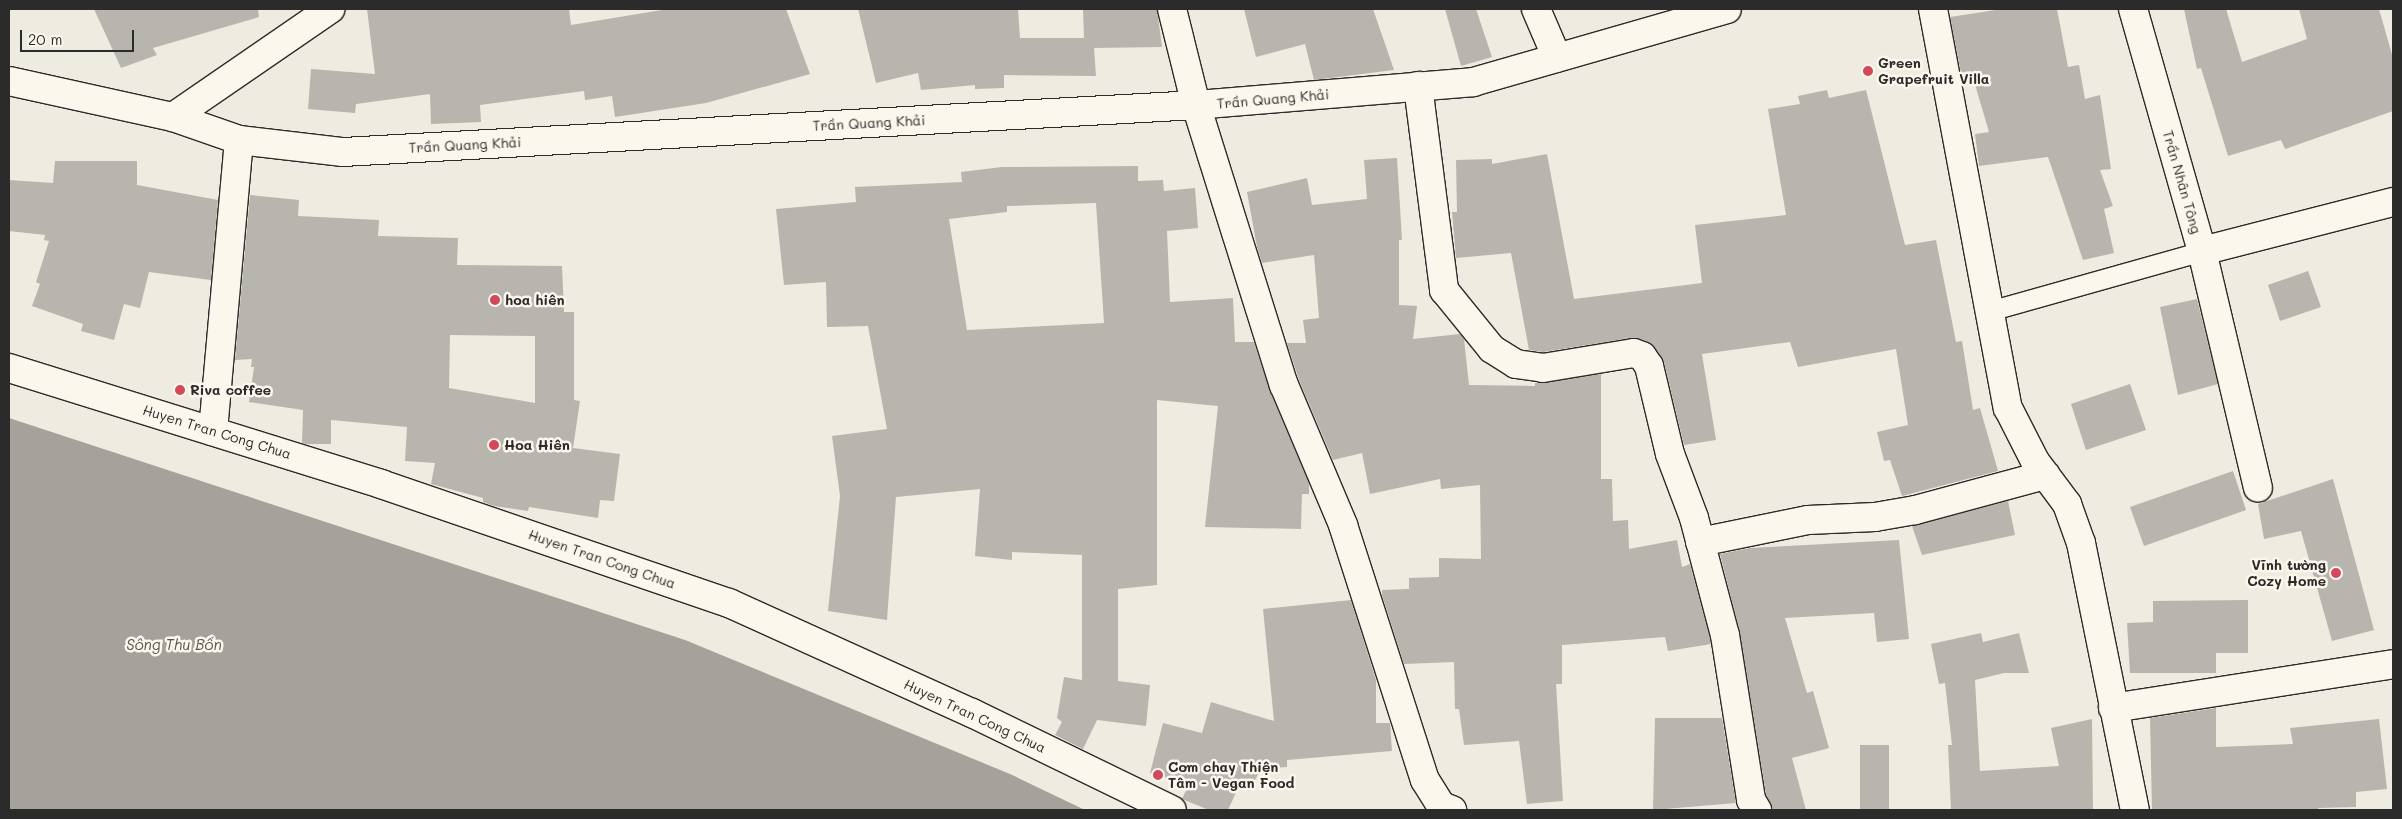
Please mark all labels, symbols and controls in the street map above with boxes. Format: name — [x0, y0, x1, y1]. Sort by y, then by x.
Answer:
scale bar — [22, 20, 136, 52]
text: 20 m — [28, 29, 62, 49]
place label: Green Grapefruit Villa — [1878, 55, 1989, 88]
marker: Green Grapefruit Villa — [1862, 65, 1874, 77]
street label: Trần Quang Khải — [1216, 86, 1330, 112]
street label: Trần Quang Khải — [812, 112, 926, 134]
street label: Trần Nhân Tông — [2159, 128, 2205, 236]
street label: Trần Quang Khải — [408, 134, 522, 156]
place label: hoa hiên — [505, 292, 565, 308]
marker: hoa hiên — [489, 294, 501, 306]
place label: Riva coffee — [190, 382, 271, 398]
marker: Riva coffee — [174, 384, 186, 396]
street label: Huyen Tran Cong Chua — [141, 401, 293, 463]
place label: Hoa Hiên — [504, 437, 570, 453]
marker: Hoa Hiên — [488, 439, 500, 451]
street label: Huyen Tran Cong Chua — [526, 526, 678, 592]
place label: Vĩnh tường Cozy Home — [2247, 557, 2326, 590]
marker: Vĩnh tường Cozy Home — [2330, 567, 2342, 579]
water label: Sông Thu Bồn — [126, 636, 222, 654]
street label: Huyen Tran Cong Chua — [901, 676, 1049, 756]
place label: Cơm chay Thiện Tâm - Vegan Food — [1168, 759, 1294, 792]
marker: Cơm chay Thiện Tâm - Vegan Food — [1152, 769, 1164, 781]

